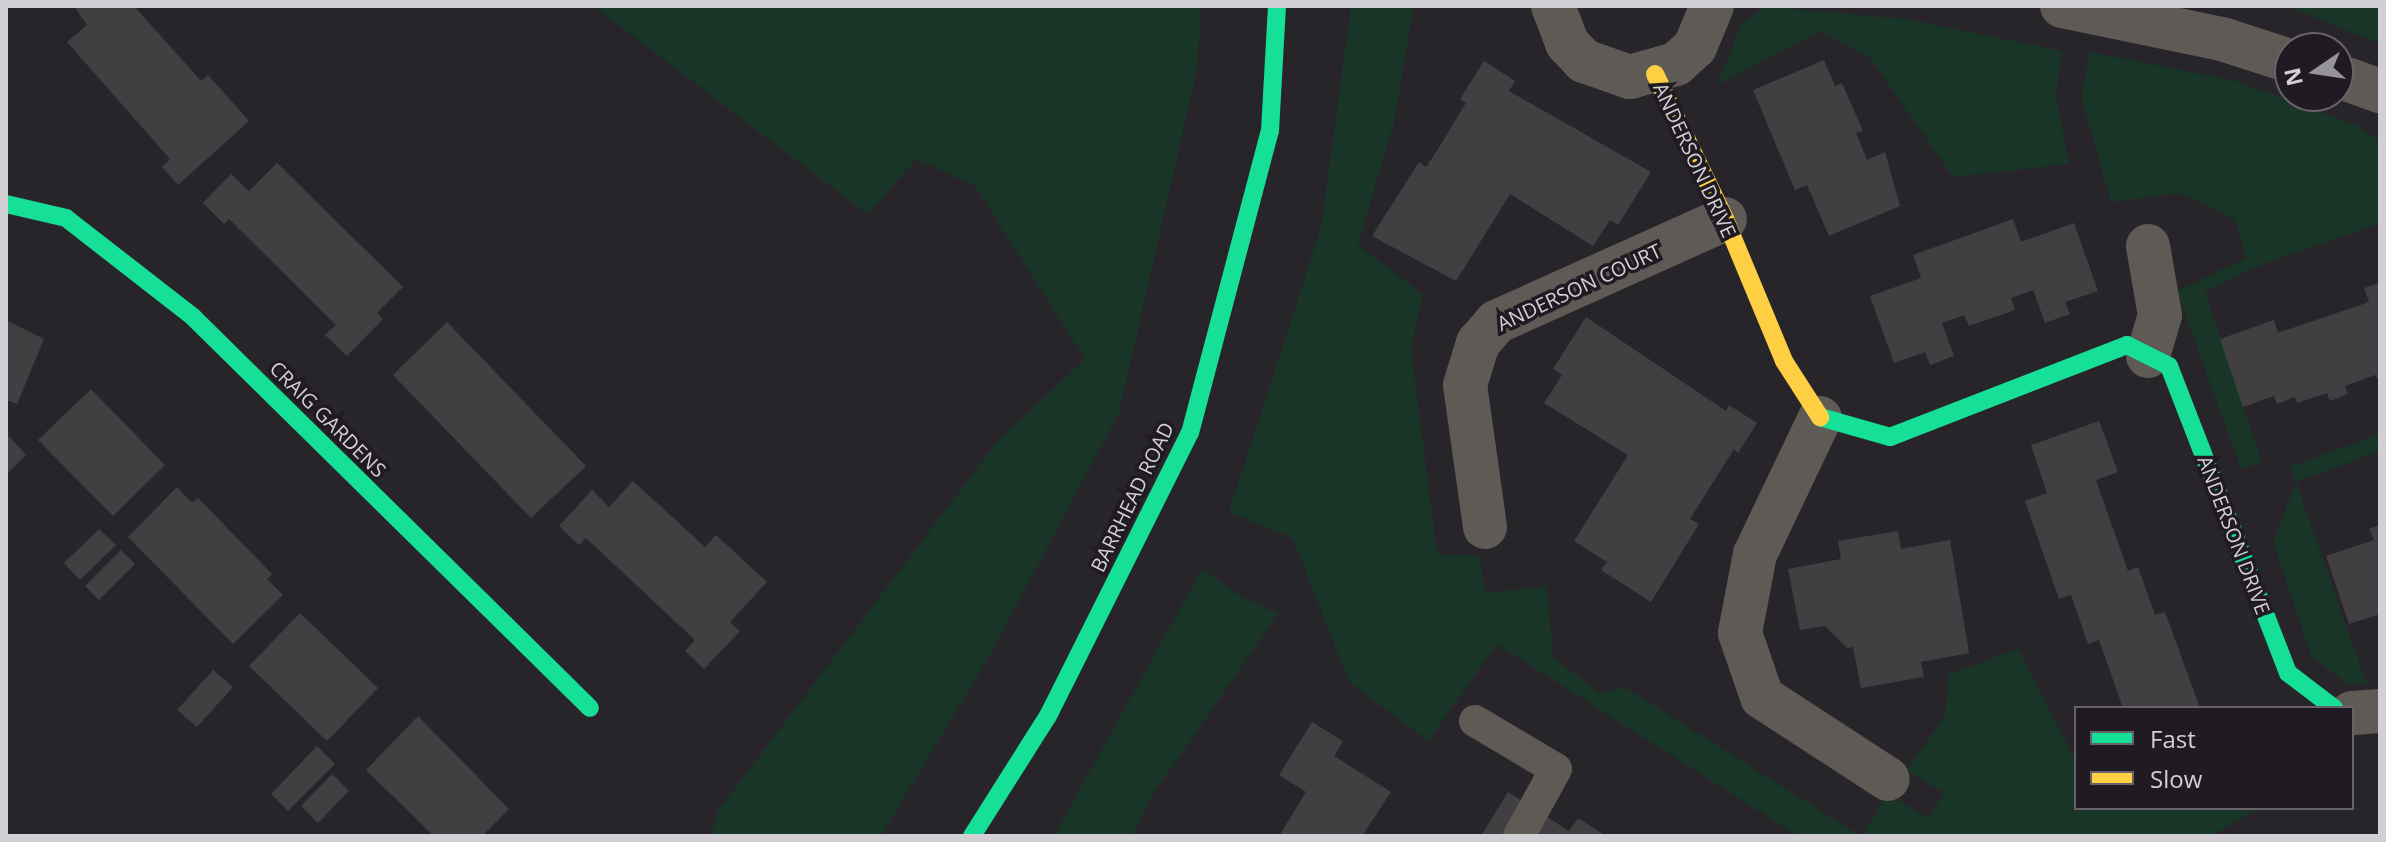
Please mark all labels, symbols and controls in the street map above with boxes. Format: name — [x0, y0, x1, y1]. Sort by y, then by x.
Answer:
north arrow — [2274, 32, 2354, 112]
text: N — [2276, 65, 2309, 89]
street label: ANDERSON DRIVE — [1649, 79, 1741, 241]
street label: ANDERSON COURT — [1493, 238, 1665, 336]
street label: CRAIG GARDENS — [265, 356, 391, 482]
street label: BARRHEAD ROAD — [1085, 418, 1179, 576]
street label: ANDERSON DRIVE — [2193, 452, 2275, 618]
legend — [2074, 706, 2354, 810]
text: Fast — [2150, 722, 2196, 755]
text: Slow — [2150, 762, 2202, 795]

